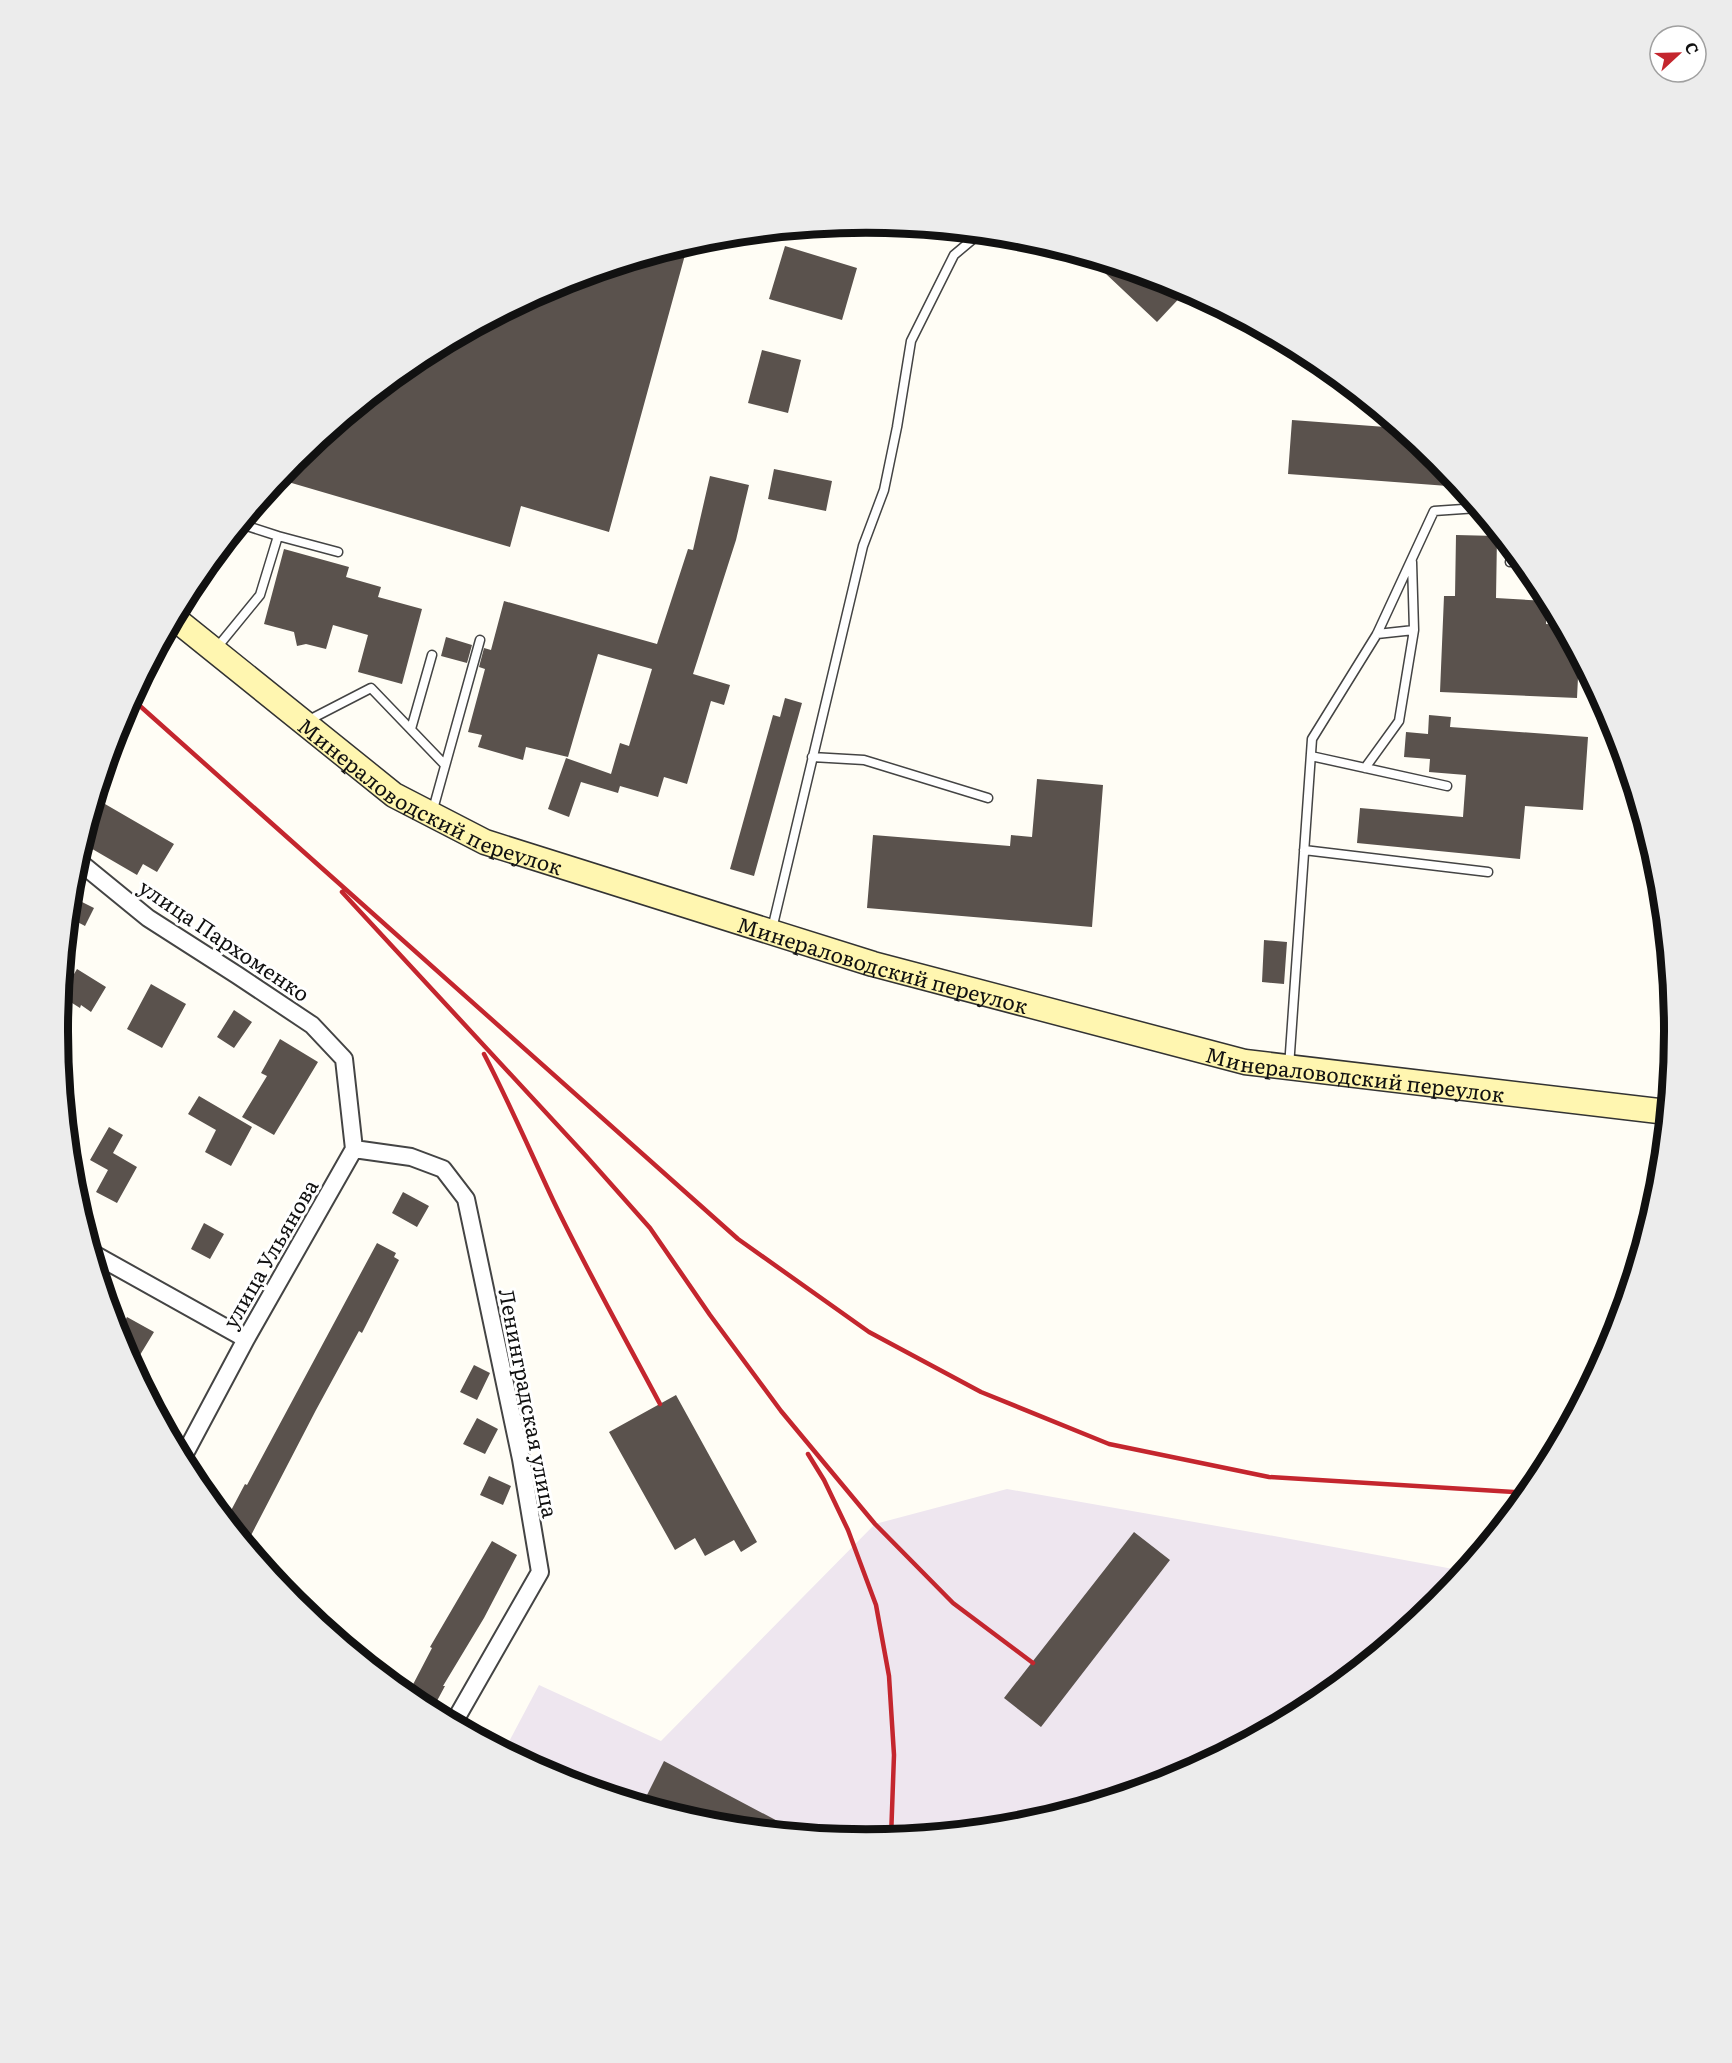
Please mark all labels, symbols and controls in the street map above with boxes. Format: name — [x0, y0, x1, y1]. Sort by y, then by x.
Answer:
north arrow — [1648, 24, 1708, 84]
text: С — [1680, 38, 1706, 58]
street label: Минераловодский переулок — [292, 709, 567, 881]
street label: улица Пархоменко — [133, 870, 317, 1008]
street label: Минераловодский переулок — [734, 907, 1032, 1020]
street label: Минераловодский переулок — [1203, 1037, 1507, 1108]
street label: улица Ульянова — [214, 1172, 325, 1333]
street label: Ленинградская улица — [493, 1286, 568, 1521]

